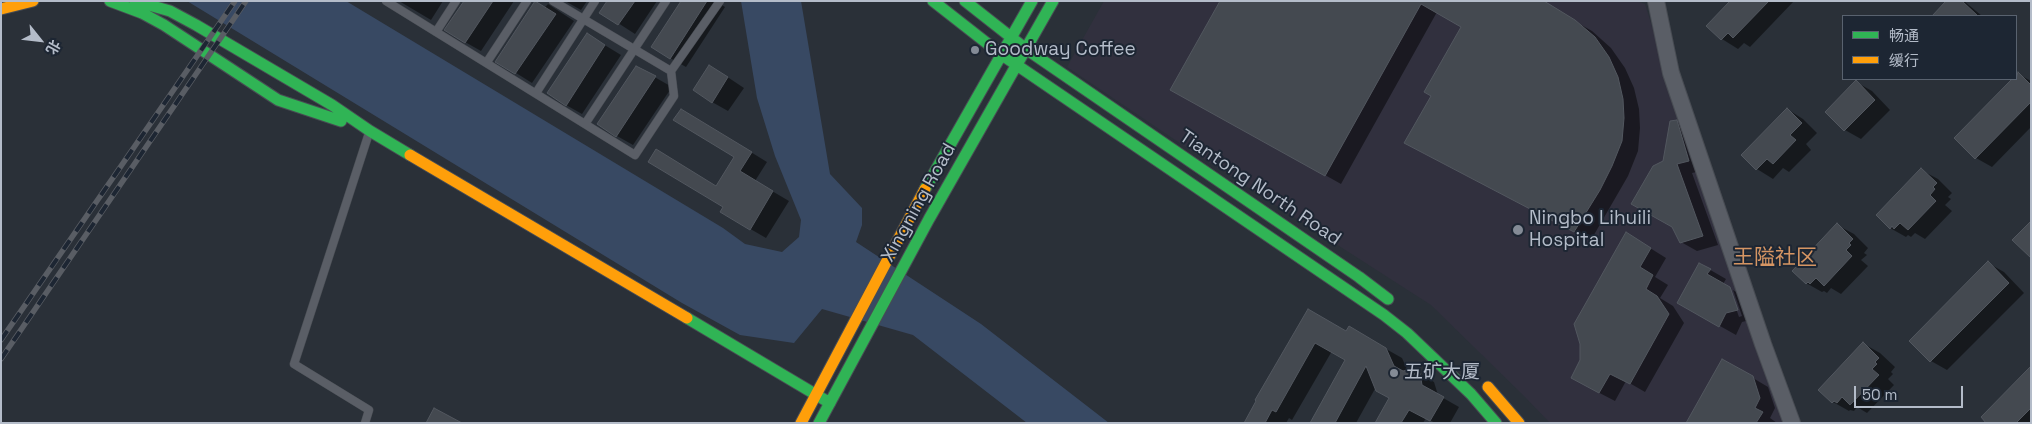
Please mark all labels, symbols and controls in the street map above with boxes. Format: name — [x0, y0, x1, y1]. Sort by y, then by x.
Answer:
north arrow — [15, 15, 65, 65]
legend — [1842, 15, 2017, 80]
text: 畅通 — [1889, 26, 1919, 45]
text: 北 — [42, 37, 64, 58]
place label: Goodway Coffee — [985, 39, 1136, 61]
marker: Goodway Coffee — [969, 44, 981, 56]
text: 缓行 — [1889, 51, 1919, 70]
street label: Tiantong North Road — [1175, 125, 1345, 251]
street label: Xingning Road — [877, 140, 961, 266]
place label: Ningbo Lihuili Hospital — [1529, 208, 1651, 252]
marker: Ningbo Lihuili Hospital — [1511, 223, 1525, 237]
district label: 王隘社区 — [1733, 245, 1817, 271]
place label: 五矿大厦 — [1404, 362, 1480, 384]
marker: 五矿大厦 — [1388, 367, 1400, 379]
scale bar — [1857, 376, 1966, 408]
text: 50 m — [1862, 385, 1897, 404]

